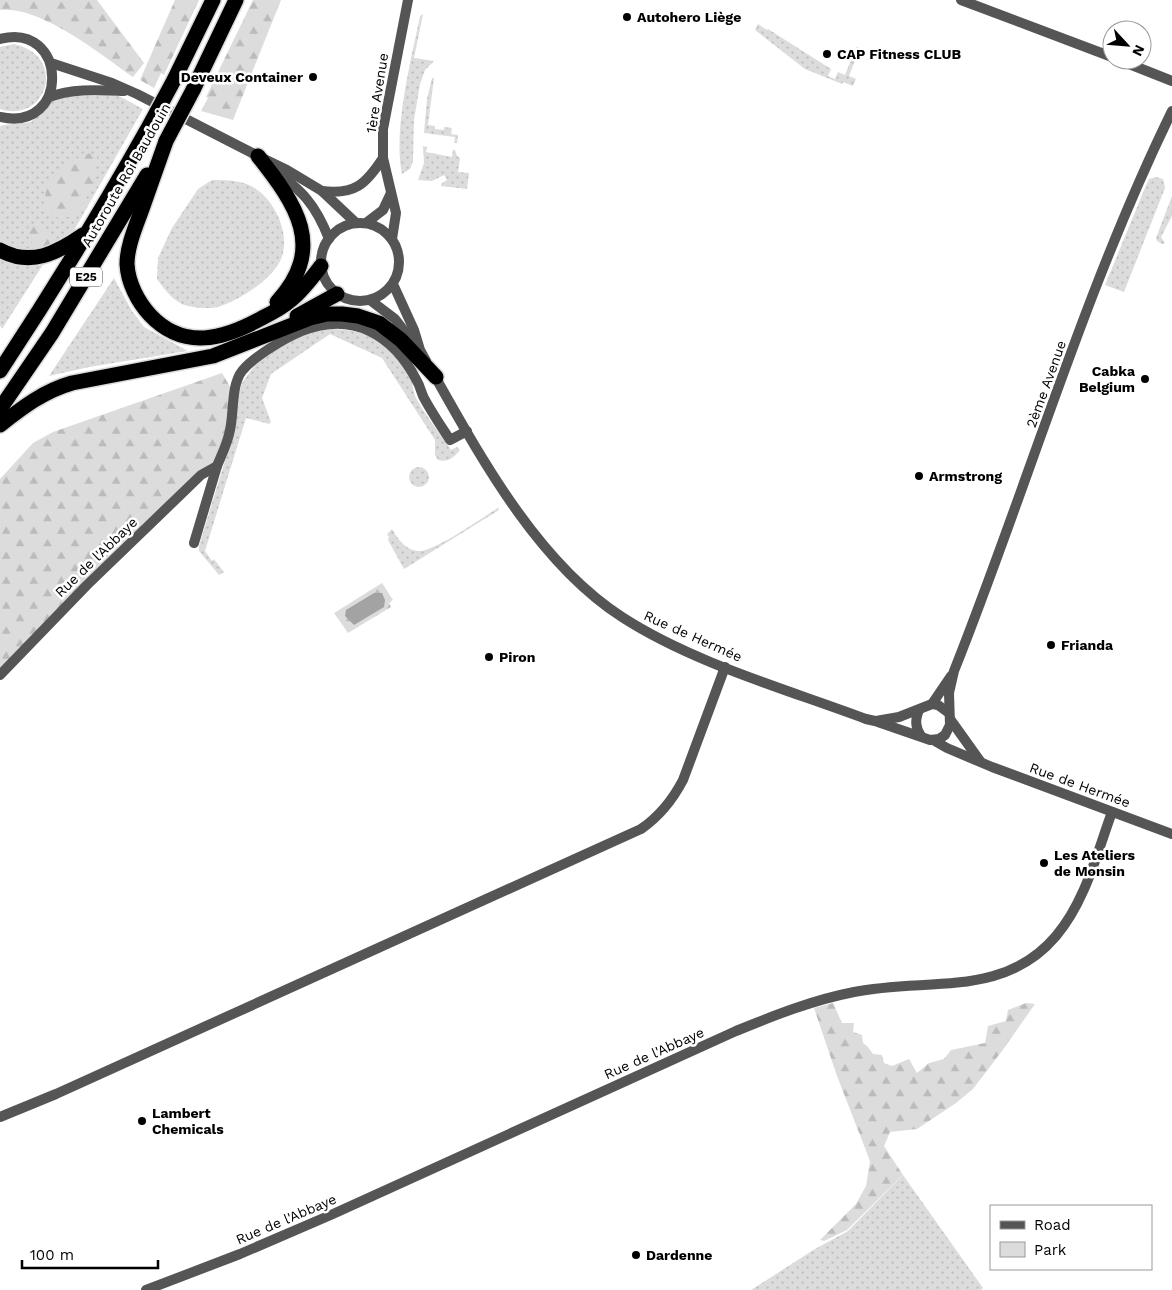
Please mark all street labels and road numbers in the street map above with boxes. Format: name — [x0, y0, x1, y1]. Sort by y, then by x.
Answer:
street label: 1ère Avenue — [363, 52, 391, 134]
street label: Autoroute Roi Baudouin — [78, 100, 174, 250]
road number: E25 — [70, 268, 102, 286]
street label: 2ème Avenue — [1023, 338, 1069, 430]
street label: Rue de l'Abbaye — [52, 514, 140, 600]
street label: Rue de Hermée — [641, 607, 745, 665]
street label: Rue de Hermée — [1028, 759, 1132, 811]
street label: Rue de l'Abbaye — [602, 1024, 706, 1082]
street label: Rue de l'Abbaye — [233, 1191, 339, 1247]

